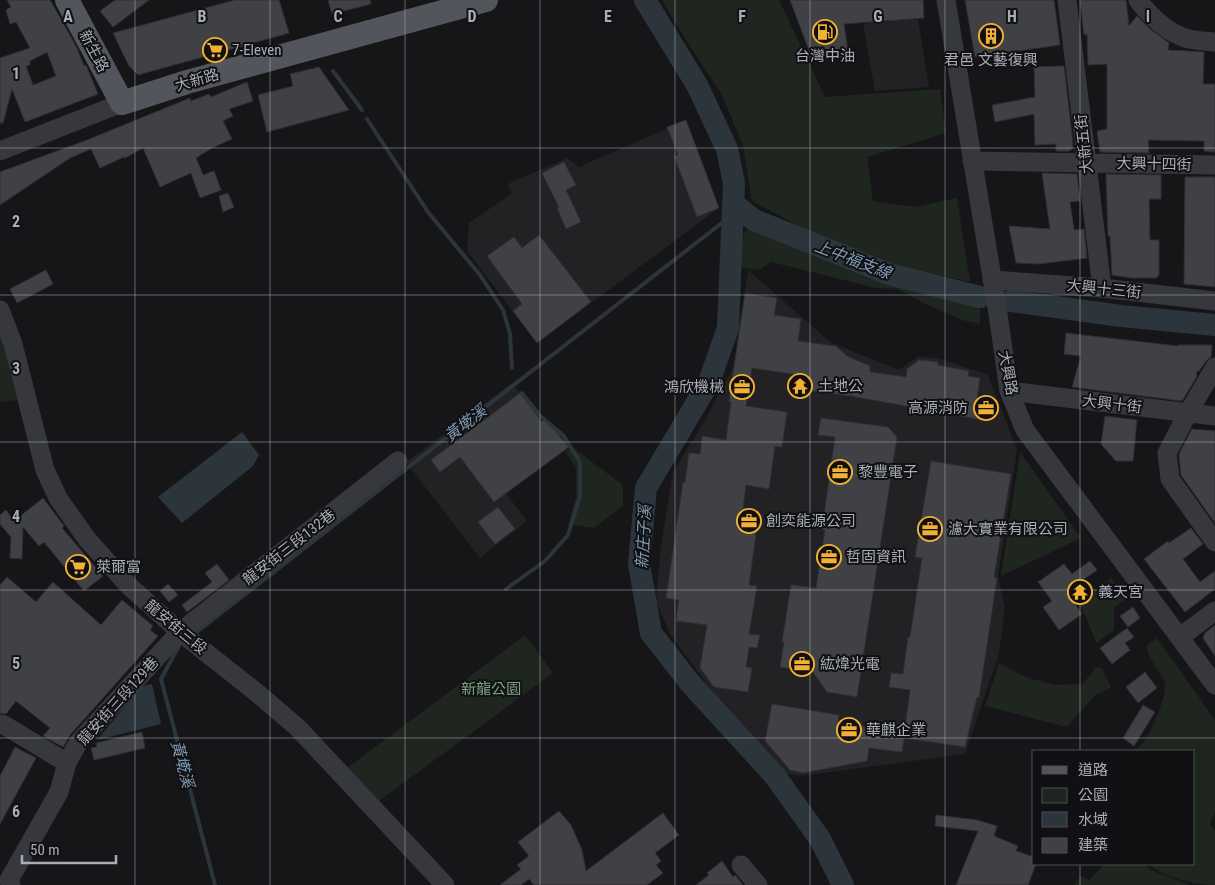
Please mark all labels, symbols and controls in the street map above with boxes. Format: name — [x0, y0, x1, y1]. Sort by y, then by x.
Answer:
text: A — [63, 7, 73, 26]
text: B — [198, 7, 207, 26]
text: C — [333, 7, 343, 26]
text: D — [467, 7, 477, 26]
text: E — [604, 7, 612, 26]
text: F — [738, 7, 746, 26]
text: G — [873, 7, 883, 26]
text: H — [1007, 7, 1017, 26]
text: I — [1146, 7, 1150, 26]
fuel station icon: 台灣中油 — [812, 19, 838, 45]
building icon: 君邑 文藝復興 — [978, 23, 1004, 49]
street label: 新生路 — [75, 27, 113, 75]
supermarket icon: 7-Eleven — [202, 37, 228, 63]
place label: 7-Eleven — [232, 41, 282, 59]
place label: 台灣中油 — [795, 47, 855, 65]
place label: 君邑 文藝復興 — [944, 51, 1038, 69]
text: 1 — [12, 64, 20, 83]
street label: 大新路 — [173, 65, 221, 95]
street label: 大新五街 — [1071, 113, 1097, 175]
street label: 大興十四街 — [1116, 154, 1192, 174]
text: 2 — [12, 212, 20, 231]
water label: 上中福支線 — [812, 236, 895, 283]
street label: 大興十三街 — [1066, 276, 1142, 302]
street label: 大興路 — [995, 349, 1021, 397]
text: 3 — [12, 359, 20, 378]
temple icon: 土地公 — [787, 373, 813, 399]
office icon: 鴻欣機械 — [729, 374, 755, 400]
place label: 土地公 — [818, 377, 863, 395]
place label: 鴻欣機械 — [664, 378, 724, 396]
street label: 大興十街 — [1081, 391, 1143, 417]
office icon: 高源消防 — [973, 395, 999, 421]
place label: 高源消防 — [908, 399, 968, 417]
water label: 黃墘溪 — [441, 400, 492, 446]
office icon: 黎豐電子 — [827, 459, 853, 485]
place label: 黎豐電子 — [858, 463, 918, 481]
water label: 新庄子溪 — [632, 503, 655, 569]
street label: 龍安街三段132巷 — [239, 505, 339, 589]
text: 4 — [12, 507, 20, 526]
office icon: 創奕能源公司 — [736, 508, 762, 534]
place label: 創奕能源公司 — [766, 512, 856, 530]
office icon: 濾大實業有限公司 — [917, 516, 943, 542]
place label: 濾大實業有限公司 — [948, 520, 1068, 538]
office icon: 哲固資訊 — [816, 544, 842, 570]
place label: 哲固資訊 — [846, 548, 906, 566]
supermarket icon: 萊爾富 — [65, 554, 91, 580]
place label: 萊爾富 — [96, 558, 141, 576]
temple icon: 義天宮 — [1067, 579, 1093, 605]
place label: 義天宮 — [1098, 583, 1143, 601]
street label: 龍安街三段 — [141, 596, 211, 658]
office icon: 紘煒光電 — [789, 651, 815, 677]
street label: 龍安街三段129巷 — [74, 653, 162, 749]
text: 5 — [12, 654, 20, 673]
place label: 紘煒光電 — [820, 655, 880, 673]
park label: 新龍公園 — [461, 680, 521, 698]
office icon: 華麒企業 — [836, 717, 862, 743]
place label: 華麒企業 — [866, 721, 926, 739]
water label: 黃墘溪 — [167, 738, 198, 792]
legend — [1032, 750, 1195, 865]
text: 道路 — [1078, 761, 1108, 779]
text: 公園 — [1078, 786, 1108, 804]
text: 6 — [12, 802, 20, 821]
text: 水域 — [1078, 811, 1108, 829]
scale bar — [22, 832, 116, 864]
text: 建築 — [1078, 836, 1108, 854]
text: 50 m — [30, 841, 60, 859]

